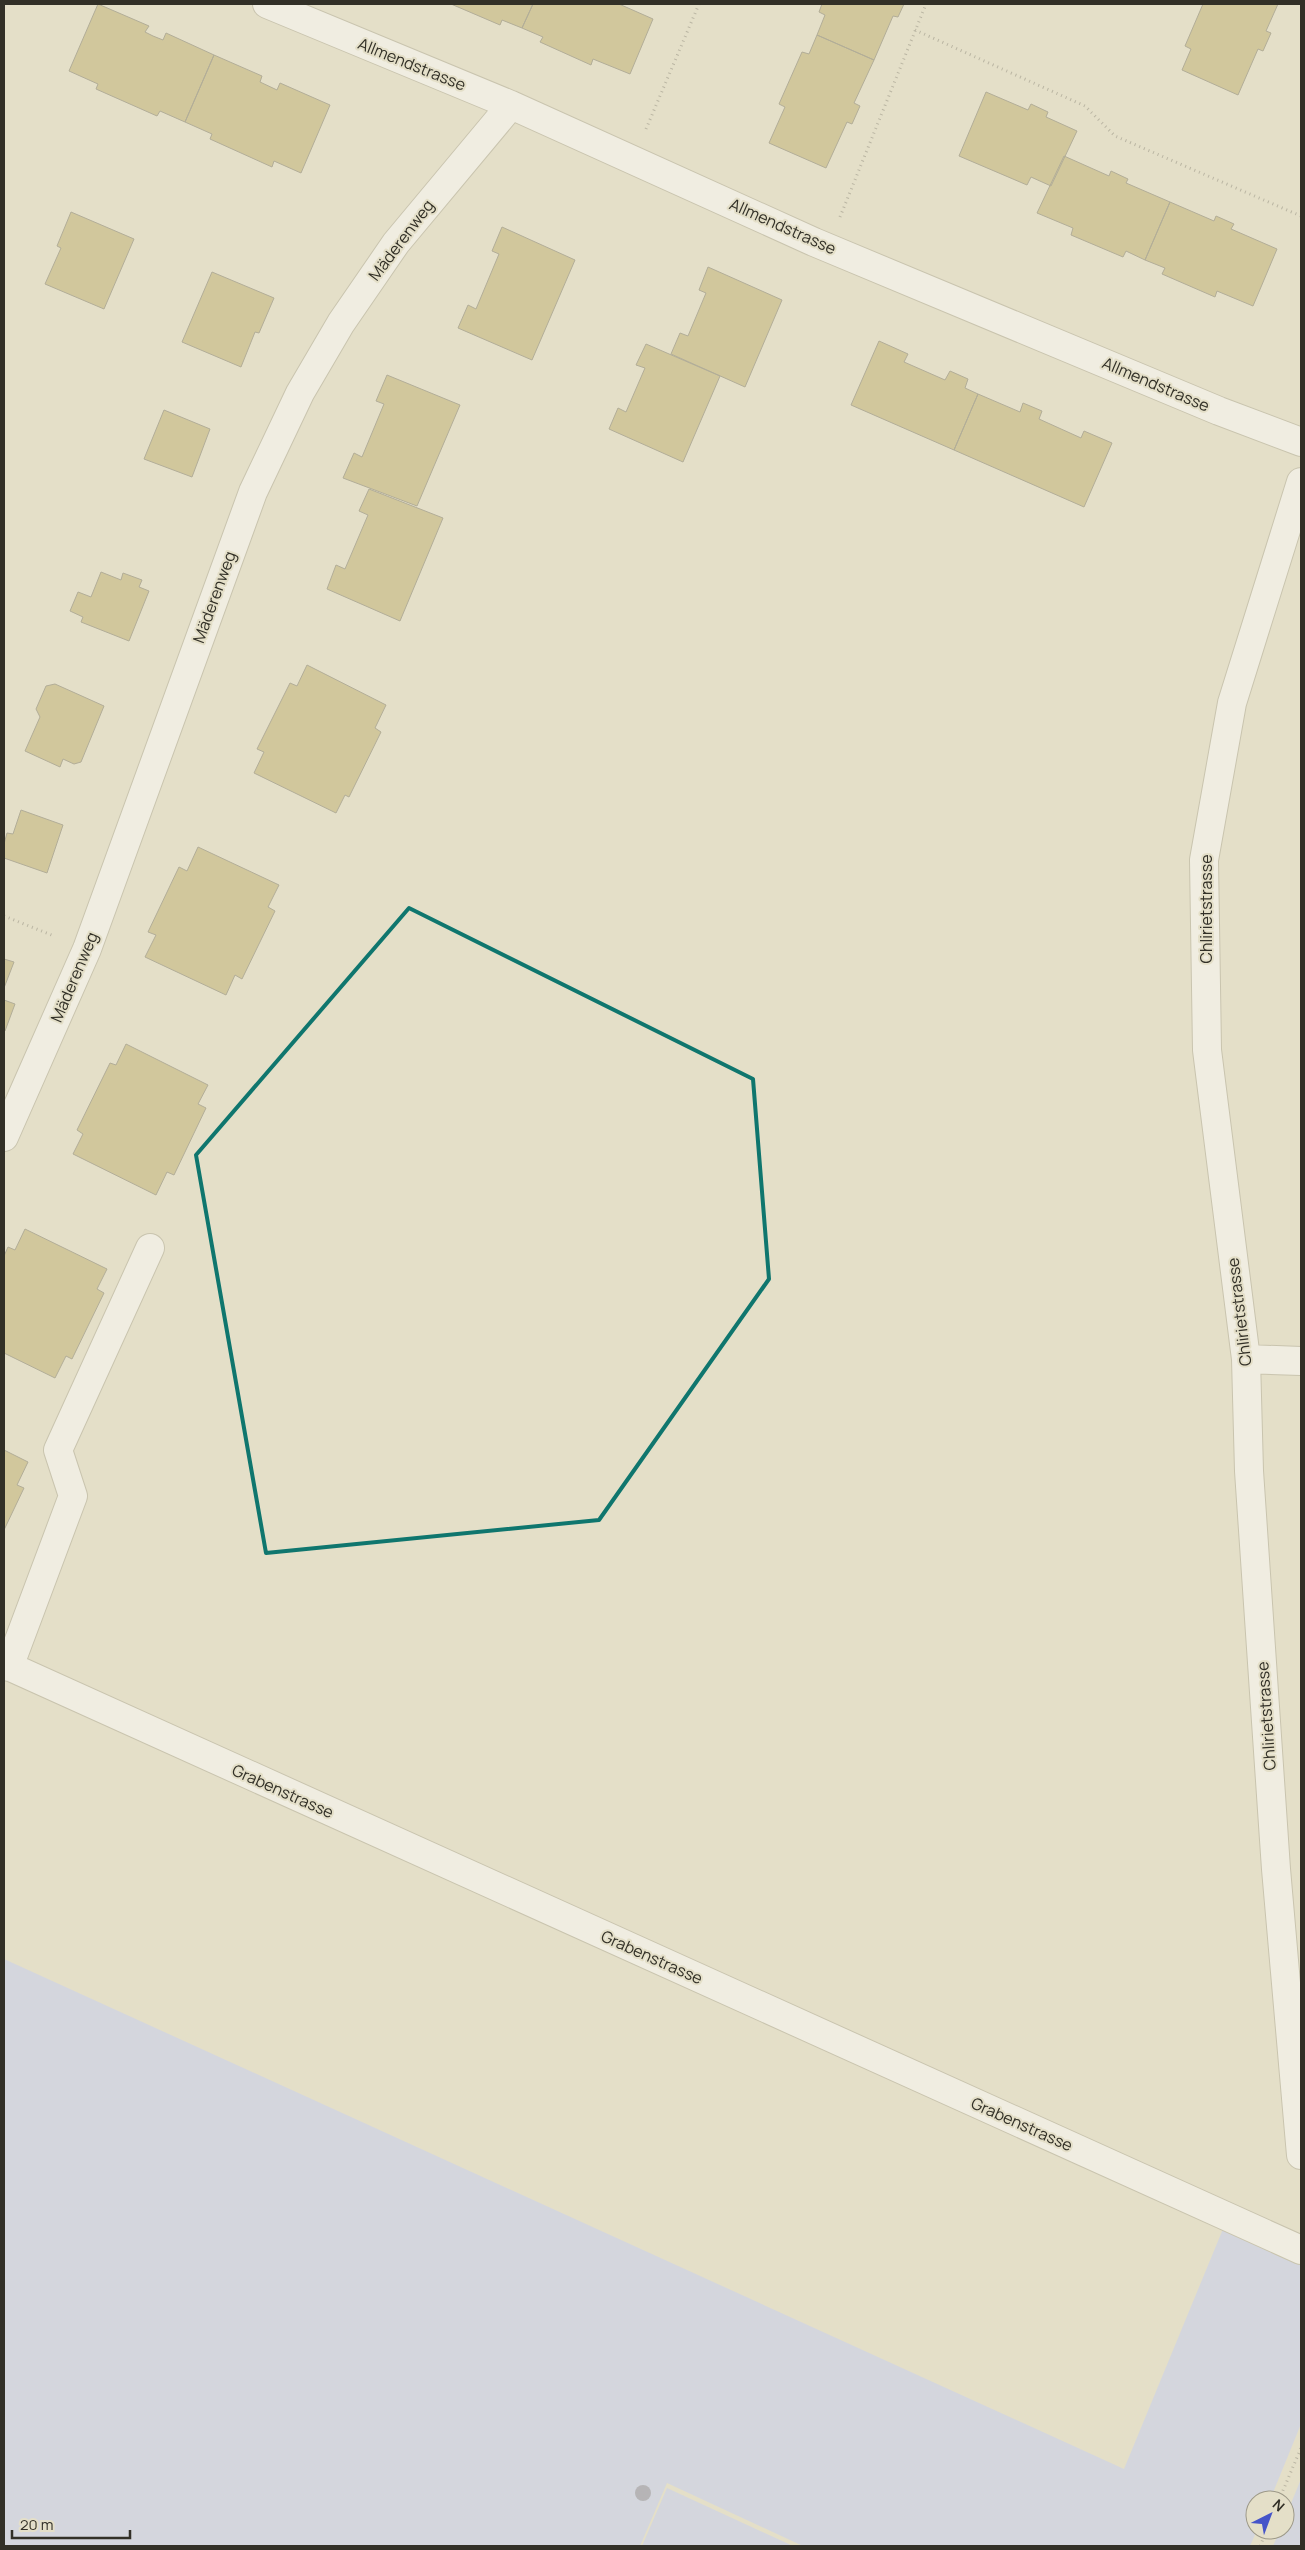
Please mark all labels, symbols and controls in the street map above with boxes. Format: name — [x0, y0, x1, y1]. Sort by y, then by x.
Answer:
street label: Allmendstrasse — [355, 32, 469, 96]
street label: Allmendstrasse — [726, 193, 840, 259]
street label: Mäderenweg — [363, 195, 439, 285]
street label: Allmendstrasse — [1099, 352, 1213, 416]
street label: Mäderenweg — [187, 548, 241, 646]
street label: Chlirietstrasse — [1195, 855, 1217, 963]
street label: Mäderenweg — [45, 928, 103, 1026]
street label: Chlirietstrasse — [1221, 1257, 1257, 1367]
street label: Chlirietstrasse — [1251, 1661, 1281, 1771]
street label: Grabenstrasse — [229, 1759, 337, 1823]
street label: Grabenstrasse — [598, 1925, 706, 1989]
street label: Grabenstrasse — [968, 2092, 1076, 2156]
north arrow — [1245, 2490, 1295, 2540]
text: N — [1269, 2495, 1289, 2515]
scale bar — [12, 2508, 130, 2540]
text: 20 m — [20, 2514, 53, 2535]

